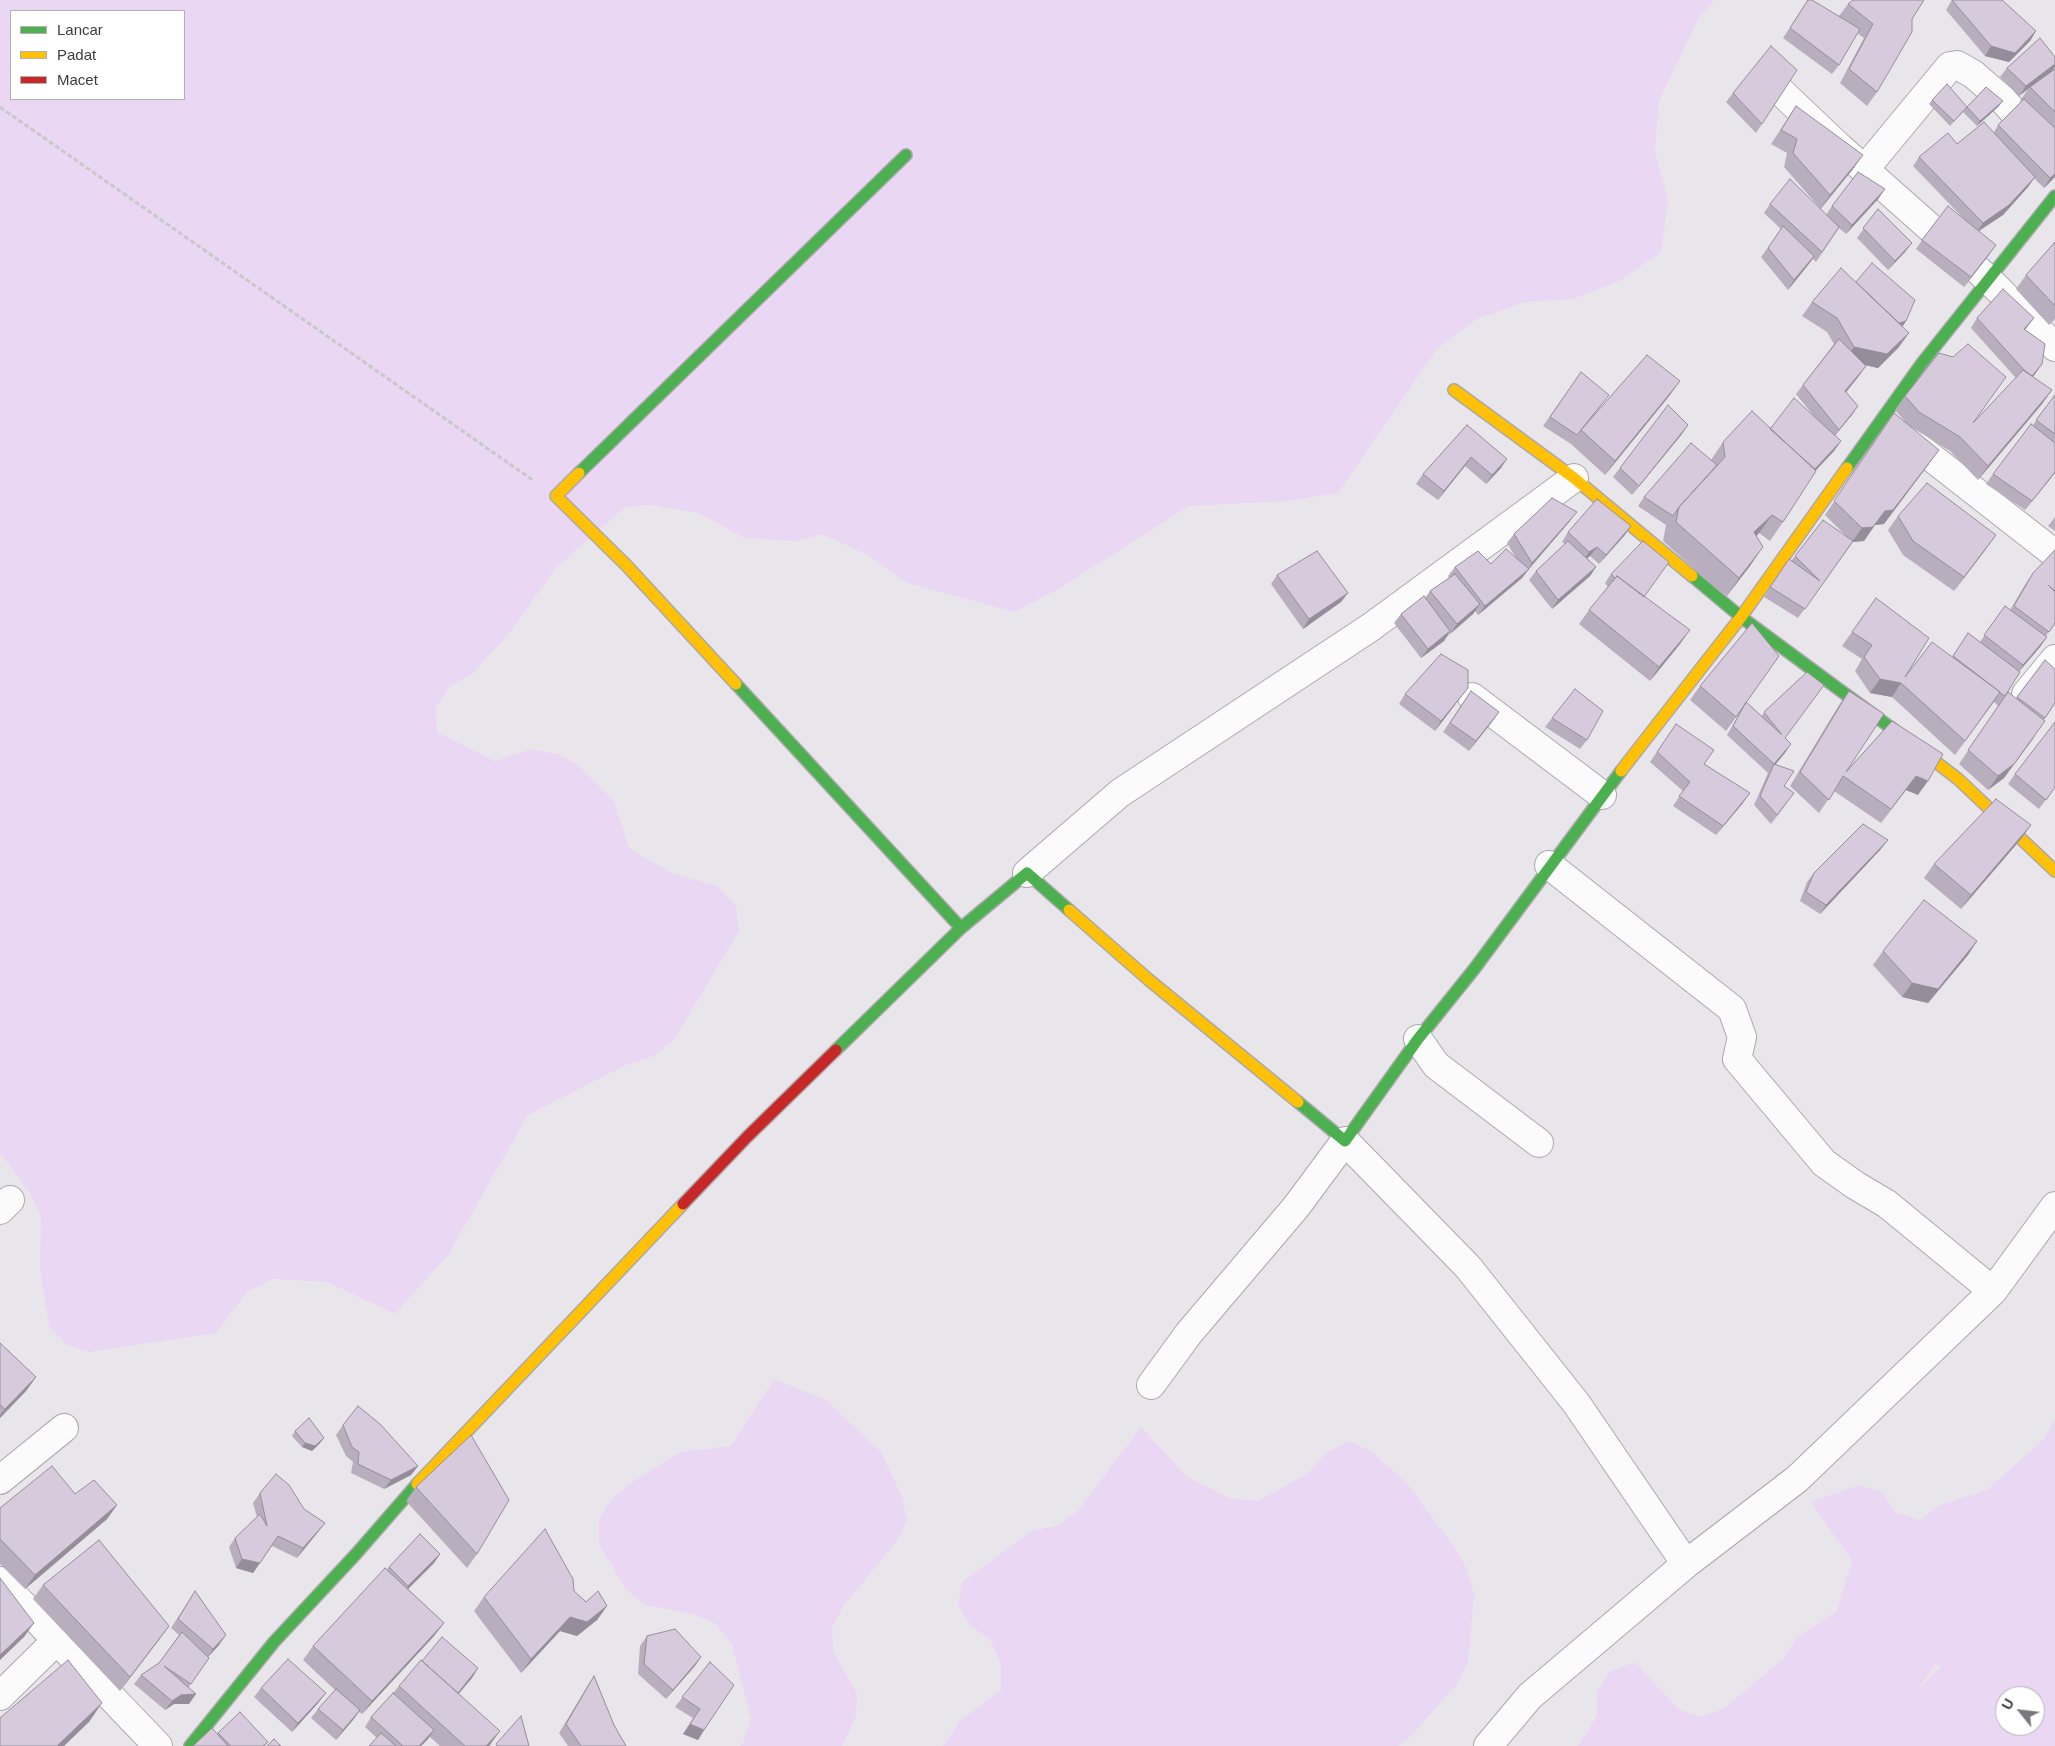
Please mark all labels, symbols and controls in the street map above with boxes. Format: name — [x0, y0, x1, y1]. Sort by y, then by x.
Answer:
legend — [10, 10, 185, 100]
text: Lancar — [57, 21, 103, 38]
text: Padat — [57, 46, 96, 63]
text: Macet — [57, 71, 98, 88]
north arrow — [1995, 1686, 2045, 1736]
text: U — [1998, 1696, 2017, 1713]

